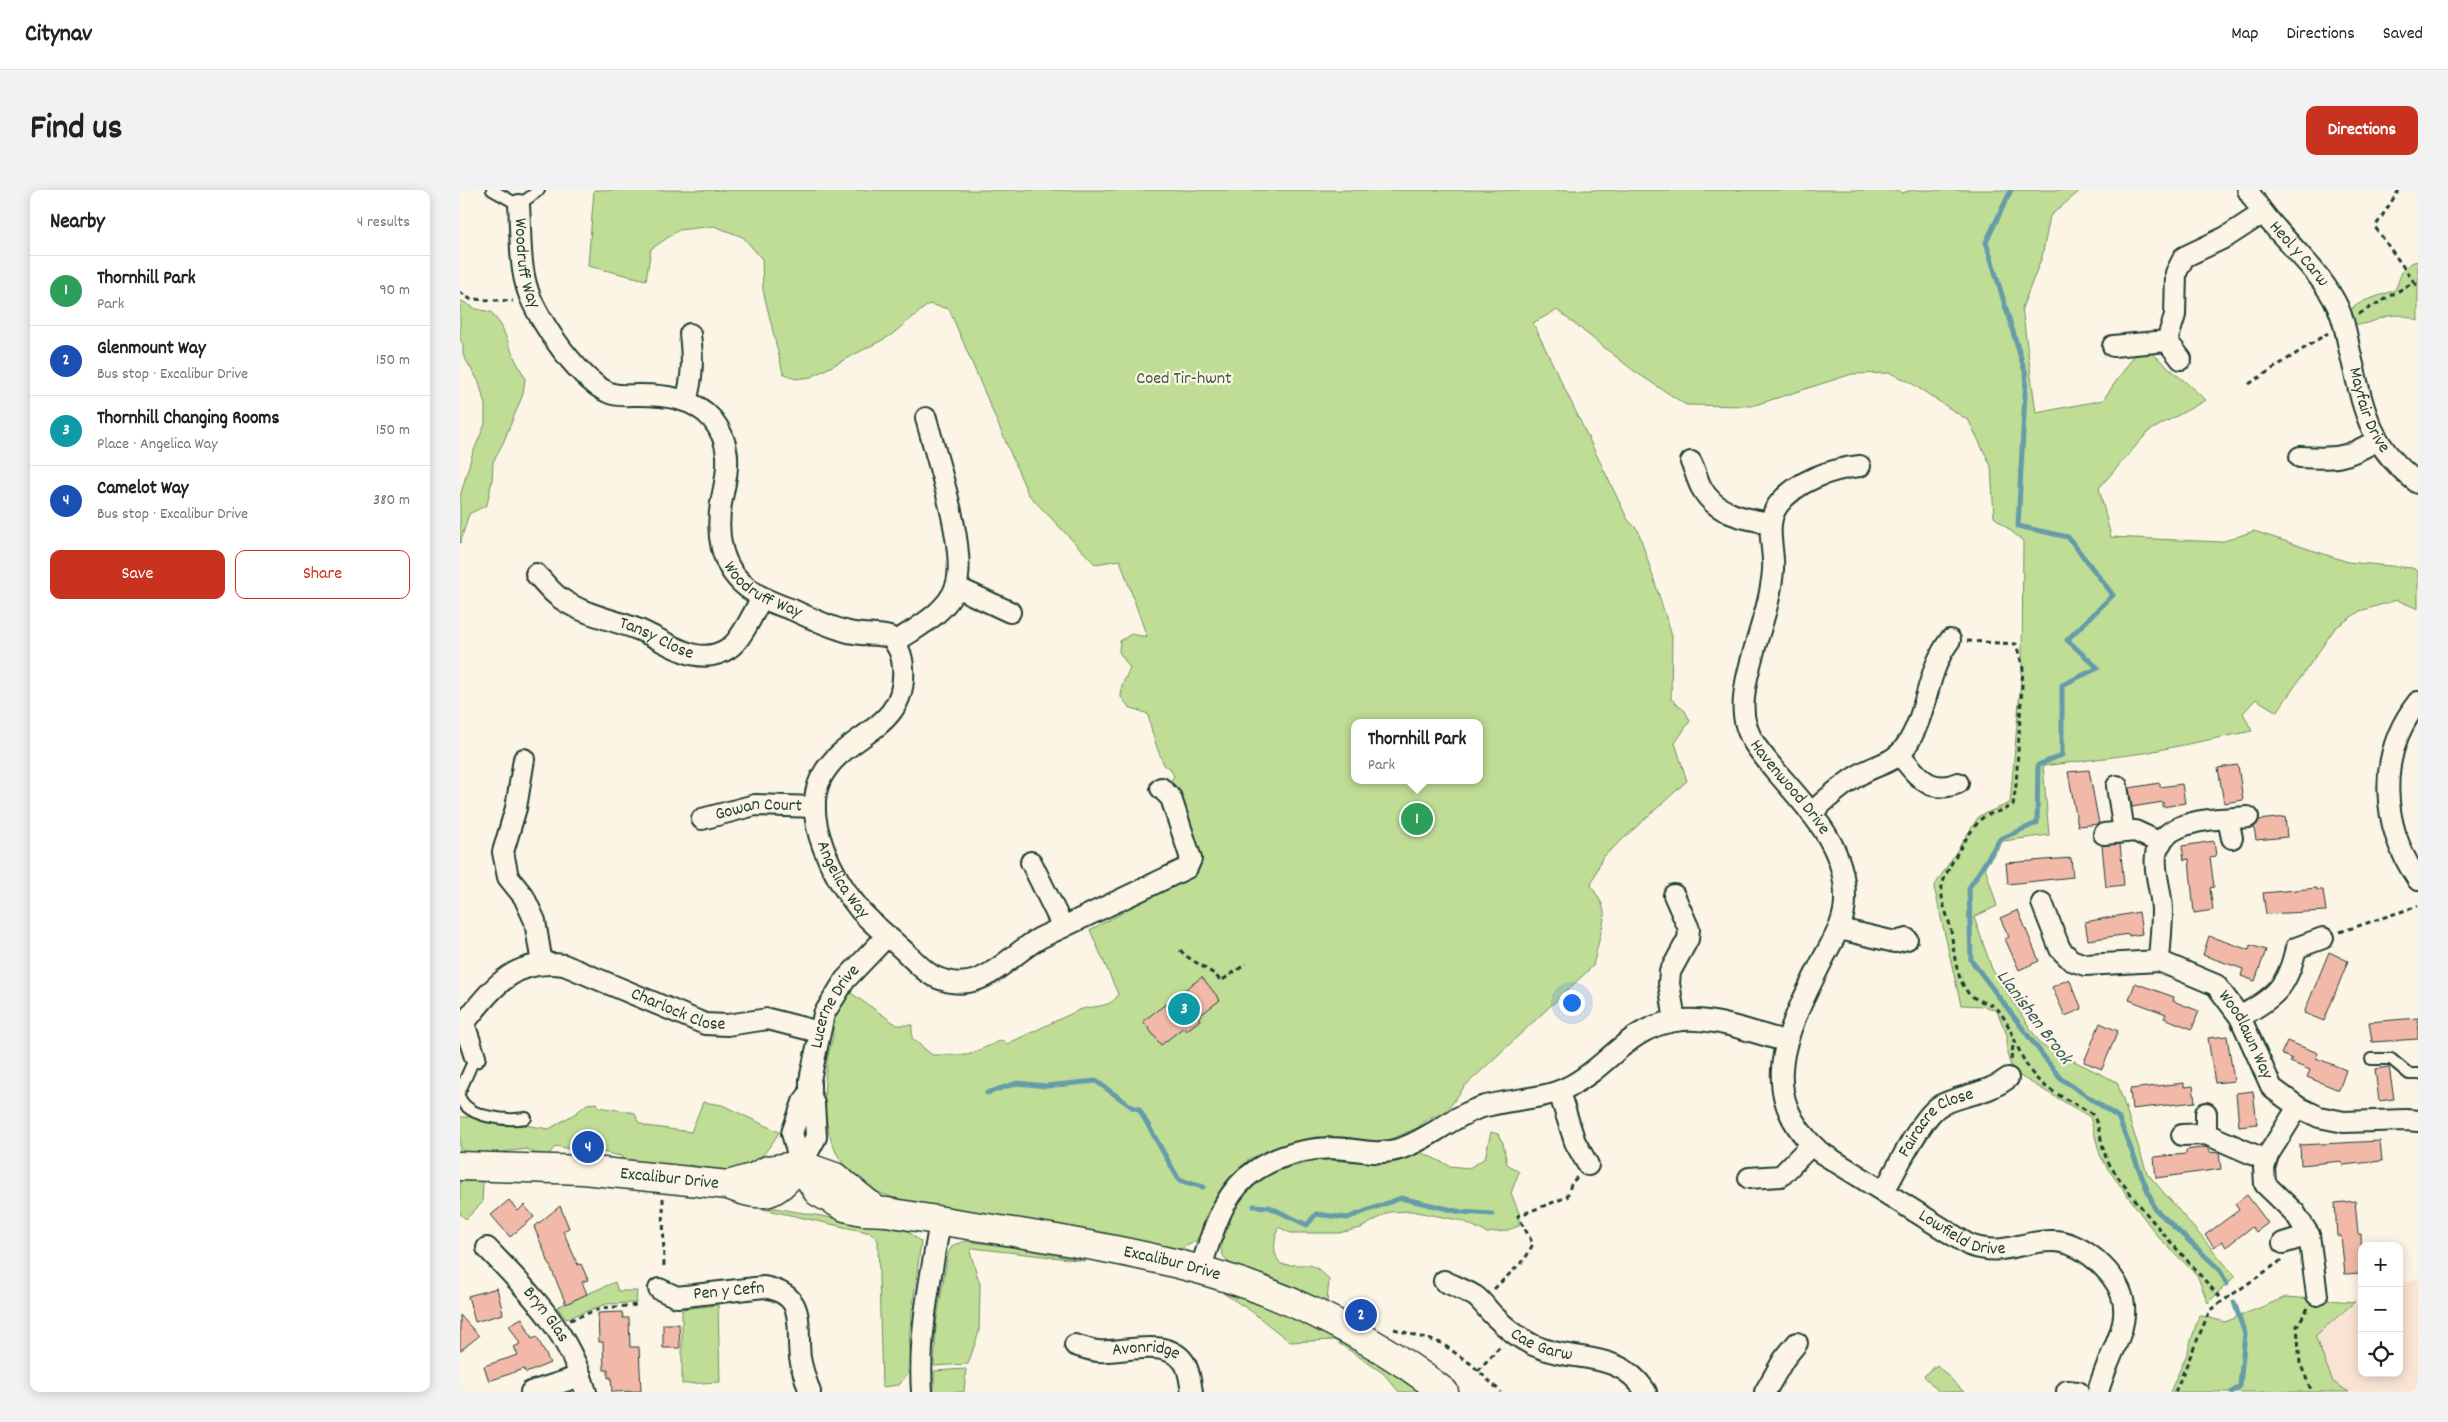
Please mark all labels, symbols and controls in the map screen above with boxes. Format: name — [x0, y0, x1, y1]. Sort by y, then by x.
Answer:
text: Citynav — [25, 18, 92, 52]
text: Map — [2231, 22, 2258, 47]
text: Directions — [2286, 22, 2355, 47]
text: Saved — [2383, 22, 2423, 47]
text: Find us — [30, 105, 122, 155]
button: Directions — [2306, 106, 2418, 155]
text: Nearby — [50, 208, 105, 238]
text: 4 results — [357, 211, 410, 234]
street label: Heol y Carw — [2263, 216, 2335, 292]
street label: Woodruff Way — [507, 218, 547, 314]
text: Thornhill Park — [97, 266, 196, 293]
text: 1 — [64, 279, 68, 302]
text: 90 m — [379, 279, 410, 302]
text: Park — [97, 293, 124, 316]
text: Glenmount Way — [97, 336, 206, 363]
text: 2 — [63, 349, 70, 372]
text: 150 m — [376, 349, 410, 372]
text: Bus stop · Excalibur Drive — [97, 363, 248, 386]
street label: Mayfair Drive — [2342, 365, 2396, 458]
park label: Coed Tir-hwnt — [1136, 367, 1232, 392]
text: Thornhill Changing Rooms — [97, 406, 279, 433]
text: 3 — [62, 419, 70, 442]
text: 150 m — [376, 419, 410, 442]
text: Place · Angelica Way — [97, 433, 218, 456]
text: Camelot Way — [97, 476, 189, 503]
text: 4 — [63, 489, 69, 512]
text: 380 m — [373, 489, 410, 512]
text: Bus stop · Excalibur Drive — [97, 503, 248, 526]
button: Save — [50, 550, 225, 599]
button: Share — [235, 550, 410, 599]
street label: Woodruff Way — [716, 557, 807, 625]
street label: Tansy Close — [616, 611, 697, 667]
popup — [1351, 719, 1483, 784]
text: Thornhill Park — [1368, 727, 1466, 754]
street label: Havenwood Drive — [1743, 735, 1836, 840]
text: Park — [1368, 754, 1395, 777]
street label: Gowan Court — [713, 792, 803, 827]
pin: 1 — [1401, 800, 1433, 838]
street label: Angelica Way — [809, 837, 875, 925]
street label: Lucerne Drive — [805, 959, 866, 1051]
water label: Llanishen Brook — [1988, 965, 2079, 1073]
street label: Charlock Close — [627, 982, 726, 1037]
street label: Woodlawn Way — [2212, 985, 2279, 1084]
pin: 3 — [1168, 990, 1200, 1028]
your location — [1559, 990, 1585, 1016]
street label: Fairacre Close — [1892, 1082, 1976, 1162]
pin: 4 — [572, 1128, 604, 1166]
street label: Excalibur Drive — [619, 1161, 720, 1196]
street label: Lowfield Drive — [1913, 1204, 2007, 1262]
street label: Excalibur Drive — [1121, 1240, 1224, 1288]
map controls — [2358, 1242, 2403, 1377]
button: + — [2358, 1242, 2403, 1287]
street label: Pen y Cefn — [692, 1276, 766, 1308]
street label: Bryn Glas — [517, 1281, 575, 1347]
button: − — [2358, 1287, 2403, 1332]
pin: 2 — [1345, 1296, 1377, 1334]
street label: Cae Garw — [1505, 1322, 1574, 1368]
button: locate — [2358, 1332, 2403, 1377]
street label: Avonridge — [1111, 1335, 1185, 1367]

